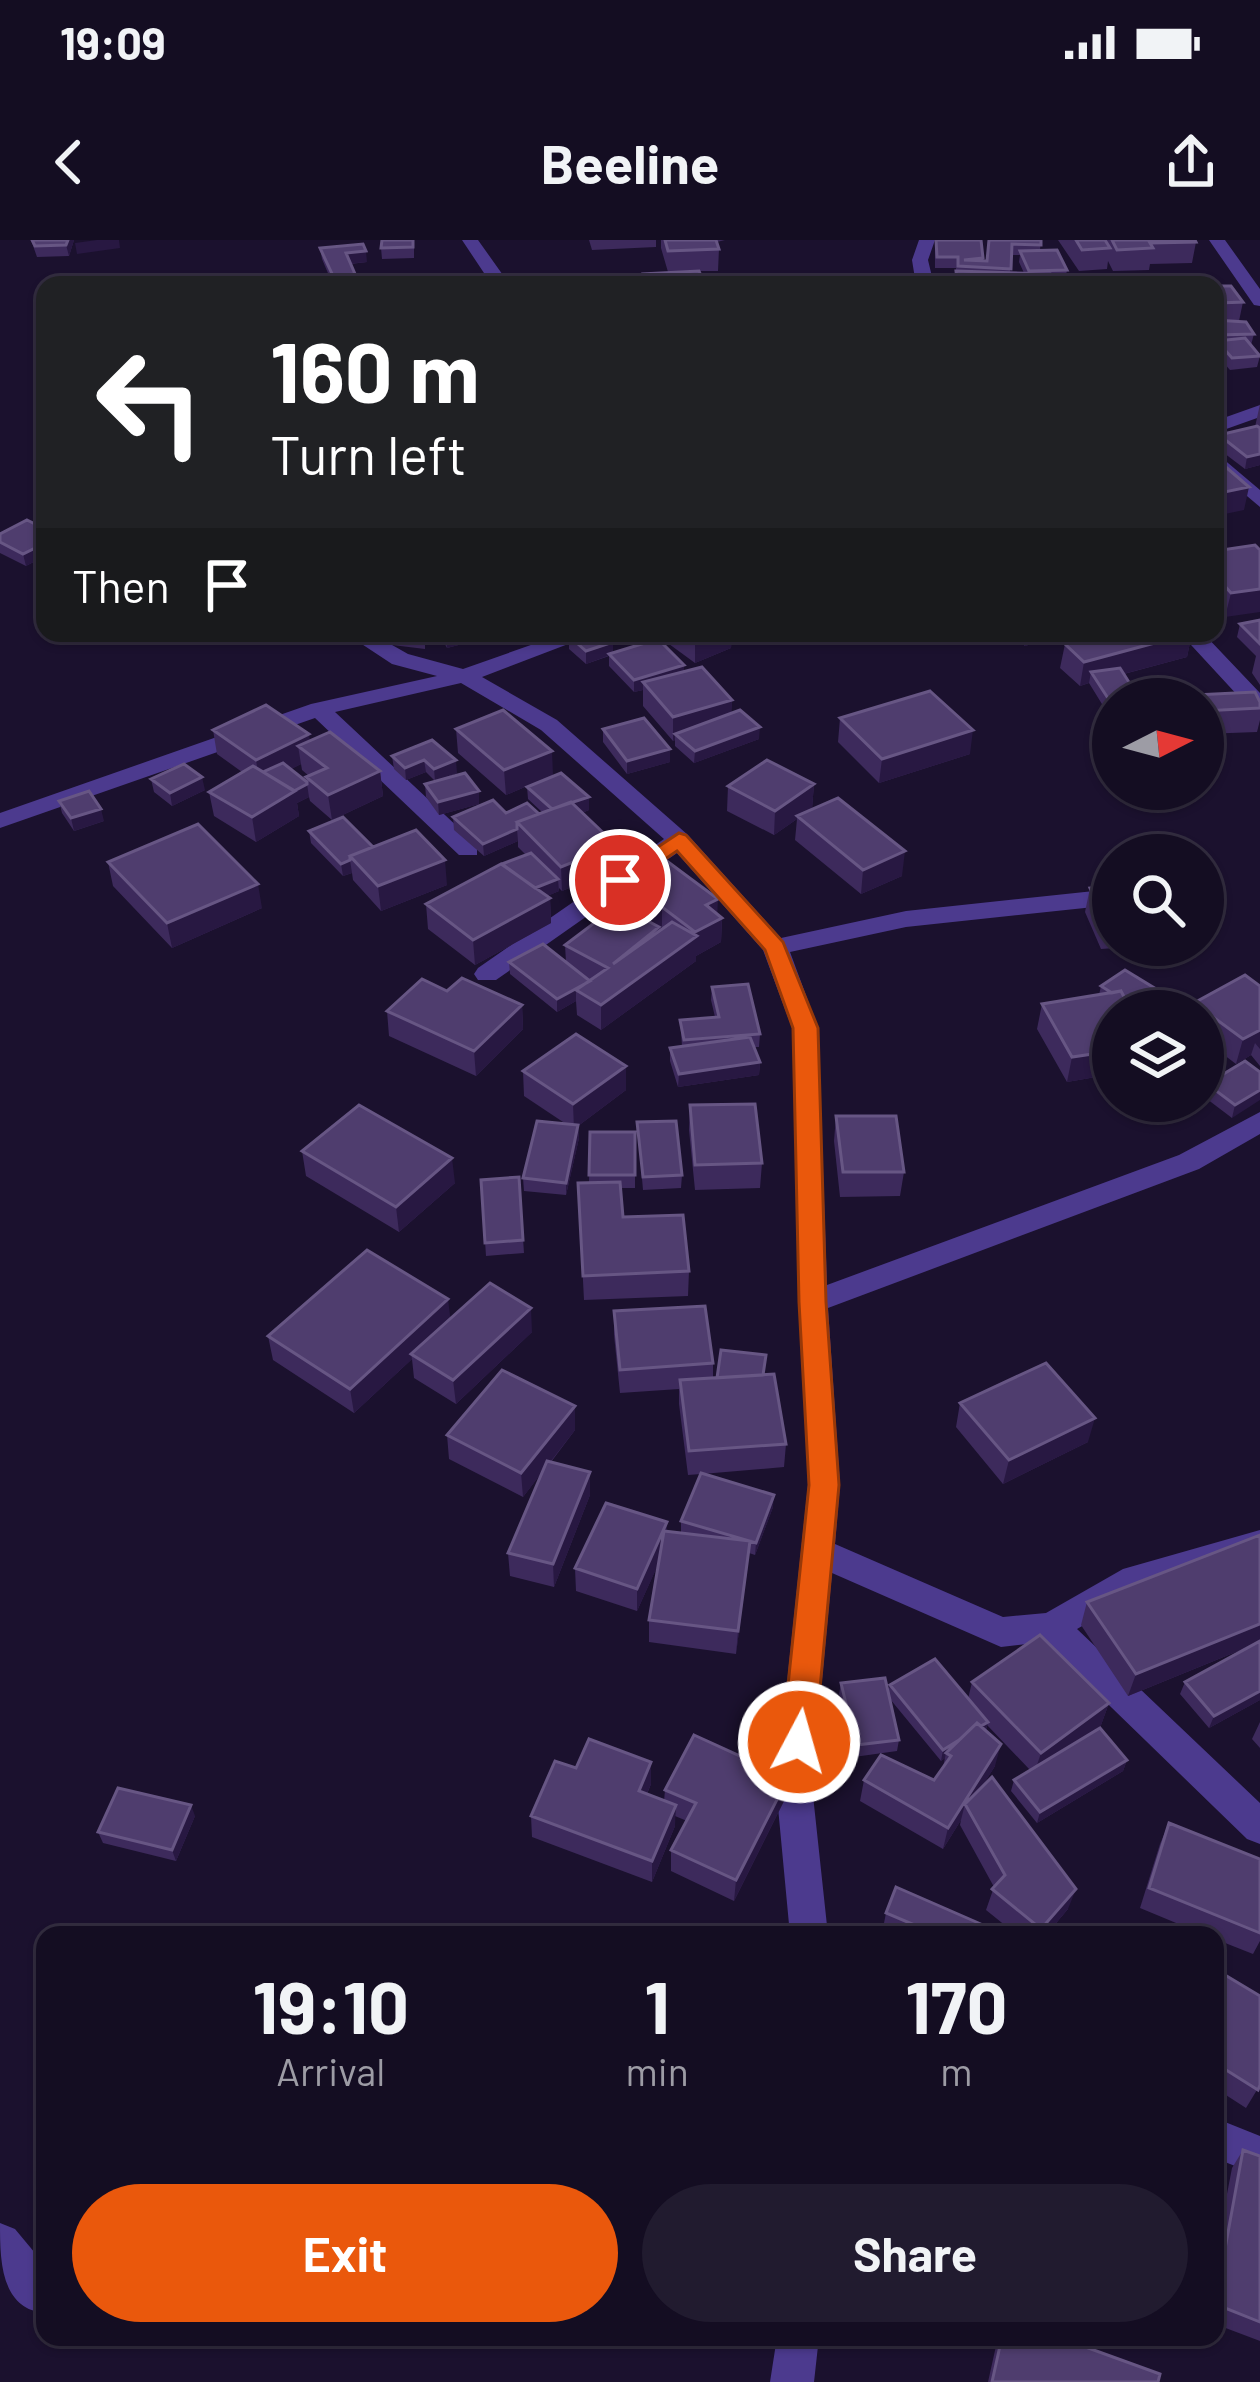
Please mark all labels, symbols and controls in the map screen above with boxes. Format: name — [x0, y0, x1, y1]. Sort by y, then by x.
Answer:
text: 19:09 — [60, 15, 166, 69]
icon: back — [36, 129, 102, 195]
icon: share — [1158, 129, 1224, 195]
text: Beeline — [541, 130, 719, 195]
text: 160 m — [270, 319, 480, 420]
icon: left — [72, 324, 228, 480]
text: Turn left — [270, 421, 467, 486]
icon: arrive — [194, 552, 260, 618]
text: Then — [72, 558, 170, 612]
north arrow — [1092, 678, 1224, 810]
map controls — [1092, 678, 1224, 1122]
pin — [569, 829, 671, 931]
button: search — [1092, 834, 1224, 966]
icon: arrive — [587, 847, 653, 913]
button: layers — [1092, 990, 1224, 1122]
position arrow — [736, 1679, 862, 1805]
text: 19:10 — [253, 1962, 409, 2048]
text: 1 — [644, 1962, 670, 2048]
text: 170 — [905, 1962, 1007, 2048]
text: Arrival — [276, 2047, 385, 2094]
text: min — [625, 2047, 689, 2094]
text: m — [940, 2047, 972, 2094]
button: Exit — [72, 2184, 618, 2322]
button: Share — [642, 2184, 1188, 2322]

